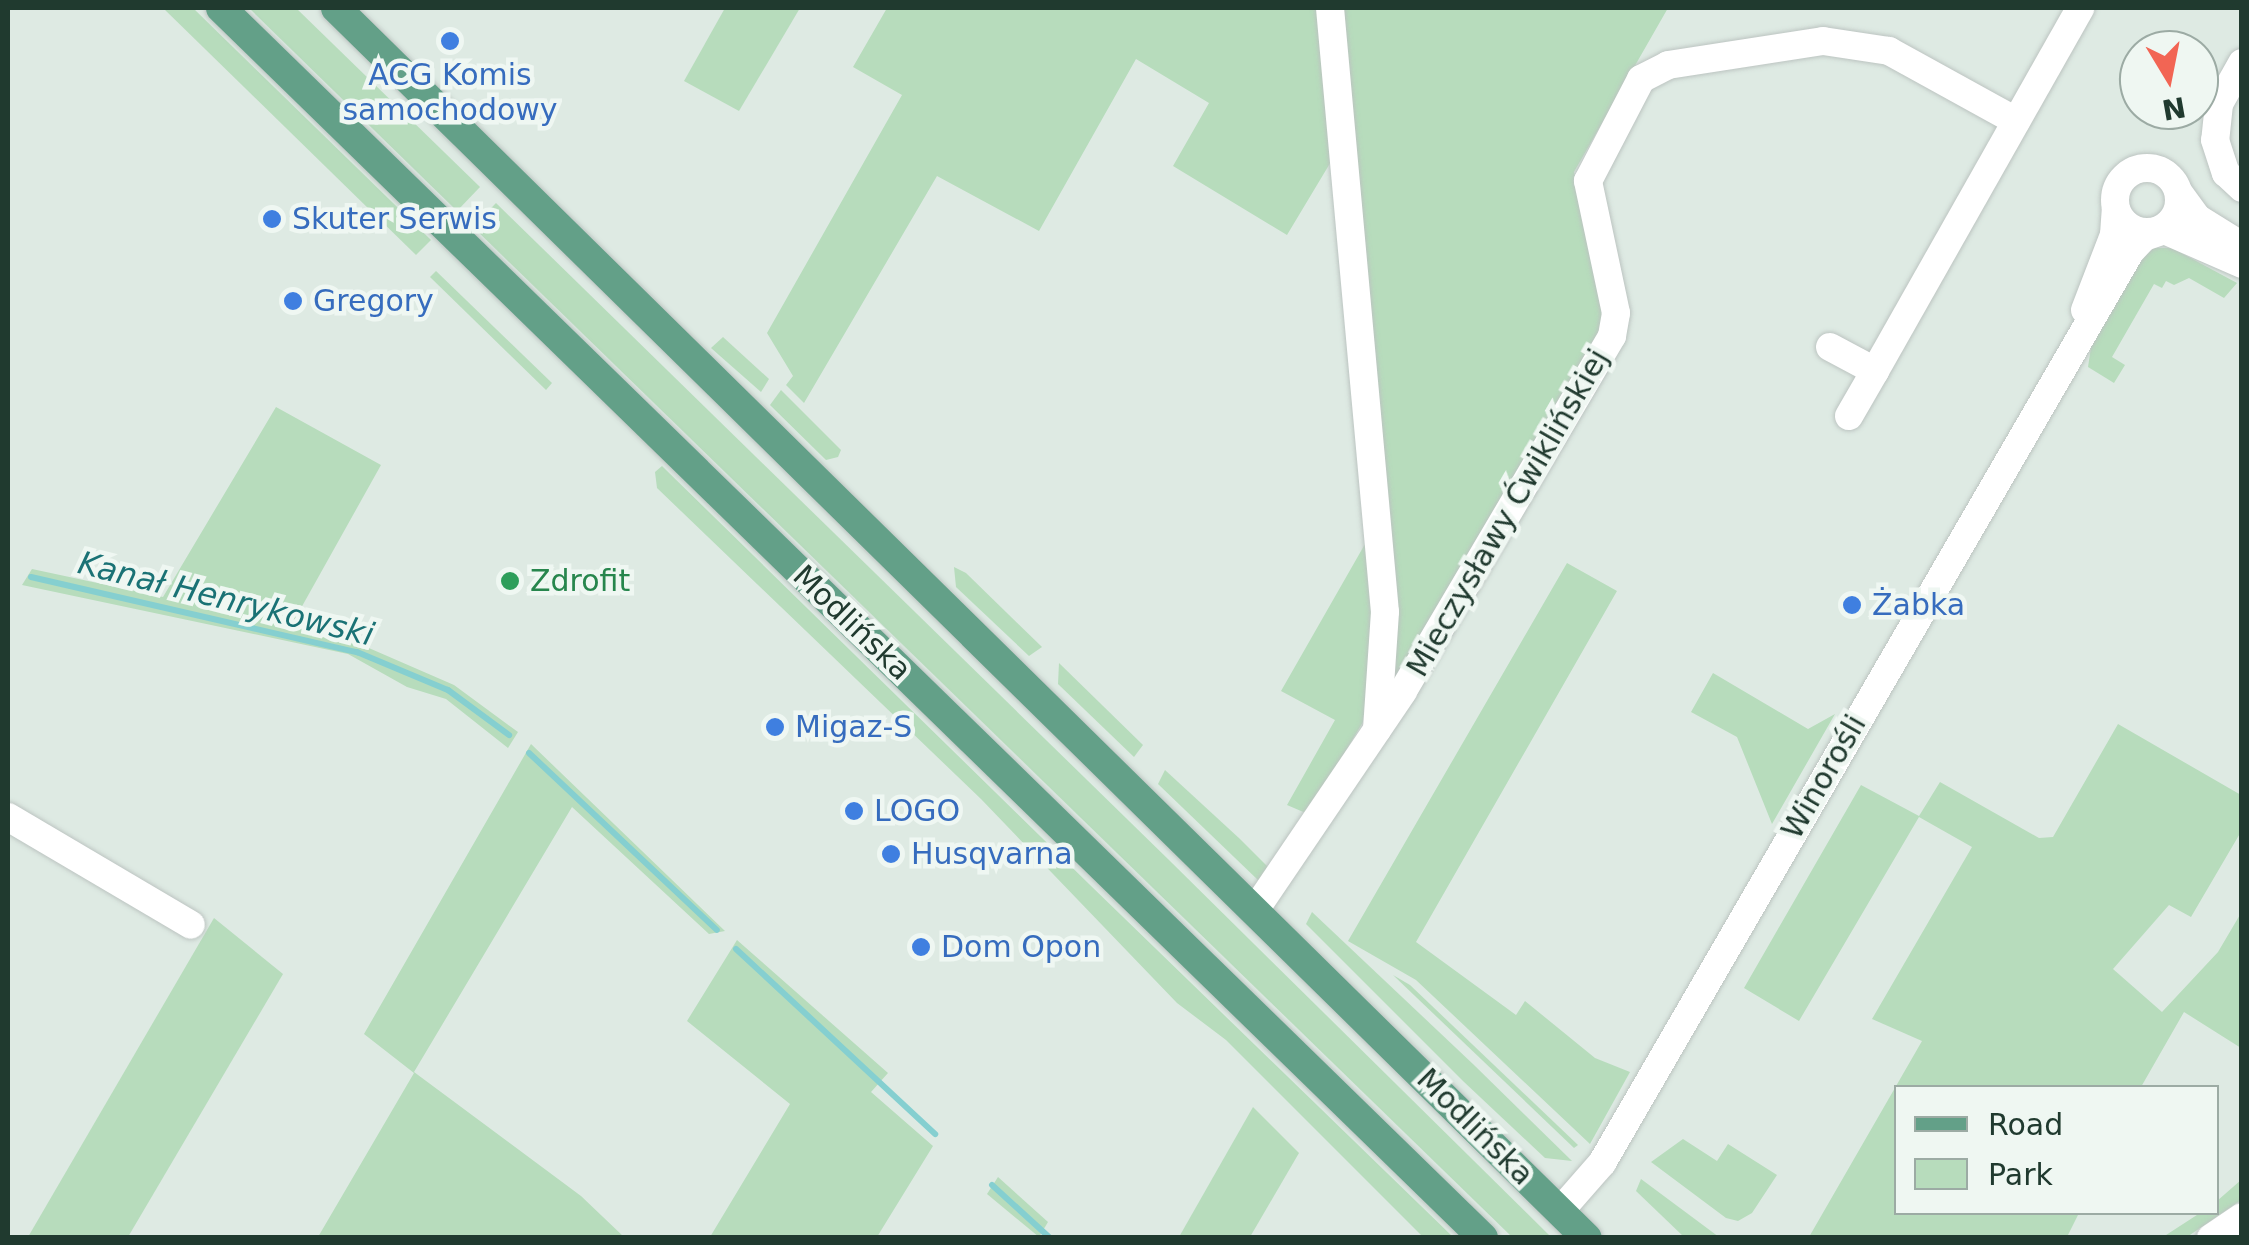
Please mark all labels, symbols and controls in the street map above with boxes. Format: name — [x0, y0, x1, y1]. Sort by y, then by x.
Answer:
marker: ACG Komis samochodowy — [439, 30, 461, 52]
north arrow — [2119, 30, 2219, 130]
place label: ACG Komis samochodowy — [342, 57, 558, 128]
text: N — [2160, 90, 2188, 126]
place label: Skuter Serwis — [292, 201, 497, 237]
marker: Skuter Serwis — [261, 208, 283, 230]
place label: Gregory — [313, 283, 434, 319]
marker: Gregory — [282, 290, 304, 312]
street label: Mieczysławy Ćwiklińskiej — [1399, 343, 1617, 683]
water label: Kanał Henrykowski — [74, 544, 378, 654]
street label: Modlińska — [786, 558, 918, 688]
place label: Zdrofit — [530, 563, 630, 599]
marker: Zdrofit — [499, 570, 521, 592]
place label: Żabka — [1872, 587, 1965, 623]
marker: Żabka — [1841, 594, 1863, 616]
place label: Migaz-S — [795, 709, 912, 745]
street label: Winorośli — [1774, 709, 1874, 845]
marker: Migaz-S — [764, 716, 786, 738]
place label: LOGO — [874, 793, 960, 829]
marker: LOGO — [843, 800, 865, 822]
place label: Husqvarna — [911, 836, 1073, 872]
marker: Husqvarna — [880, 843, 902, 865]
place label: Dom Opon — [941, 929, 1101, 965]
marker: Dom Opon — [910, 936, 932, 958]
street label: Modlińska — [1409, 1061, 1541, 1193]
legend — [1894, 1085, 2219, 1215]
text: Road — [1988, 1107, 2063, 1142]
text: Park — [1988, 1157, 2053, 1192]

